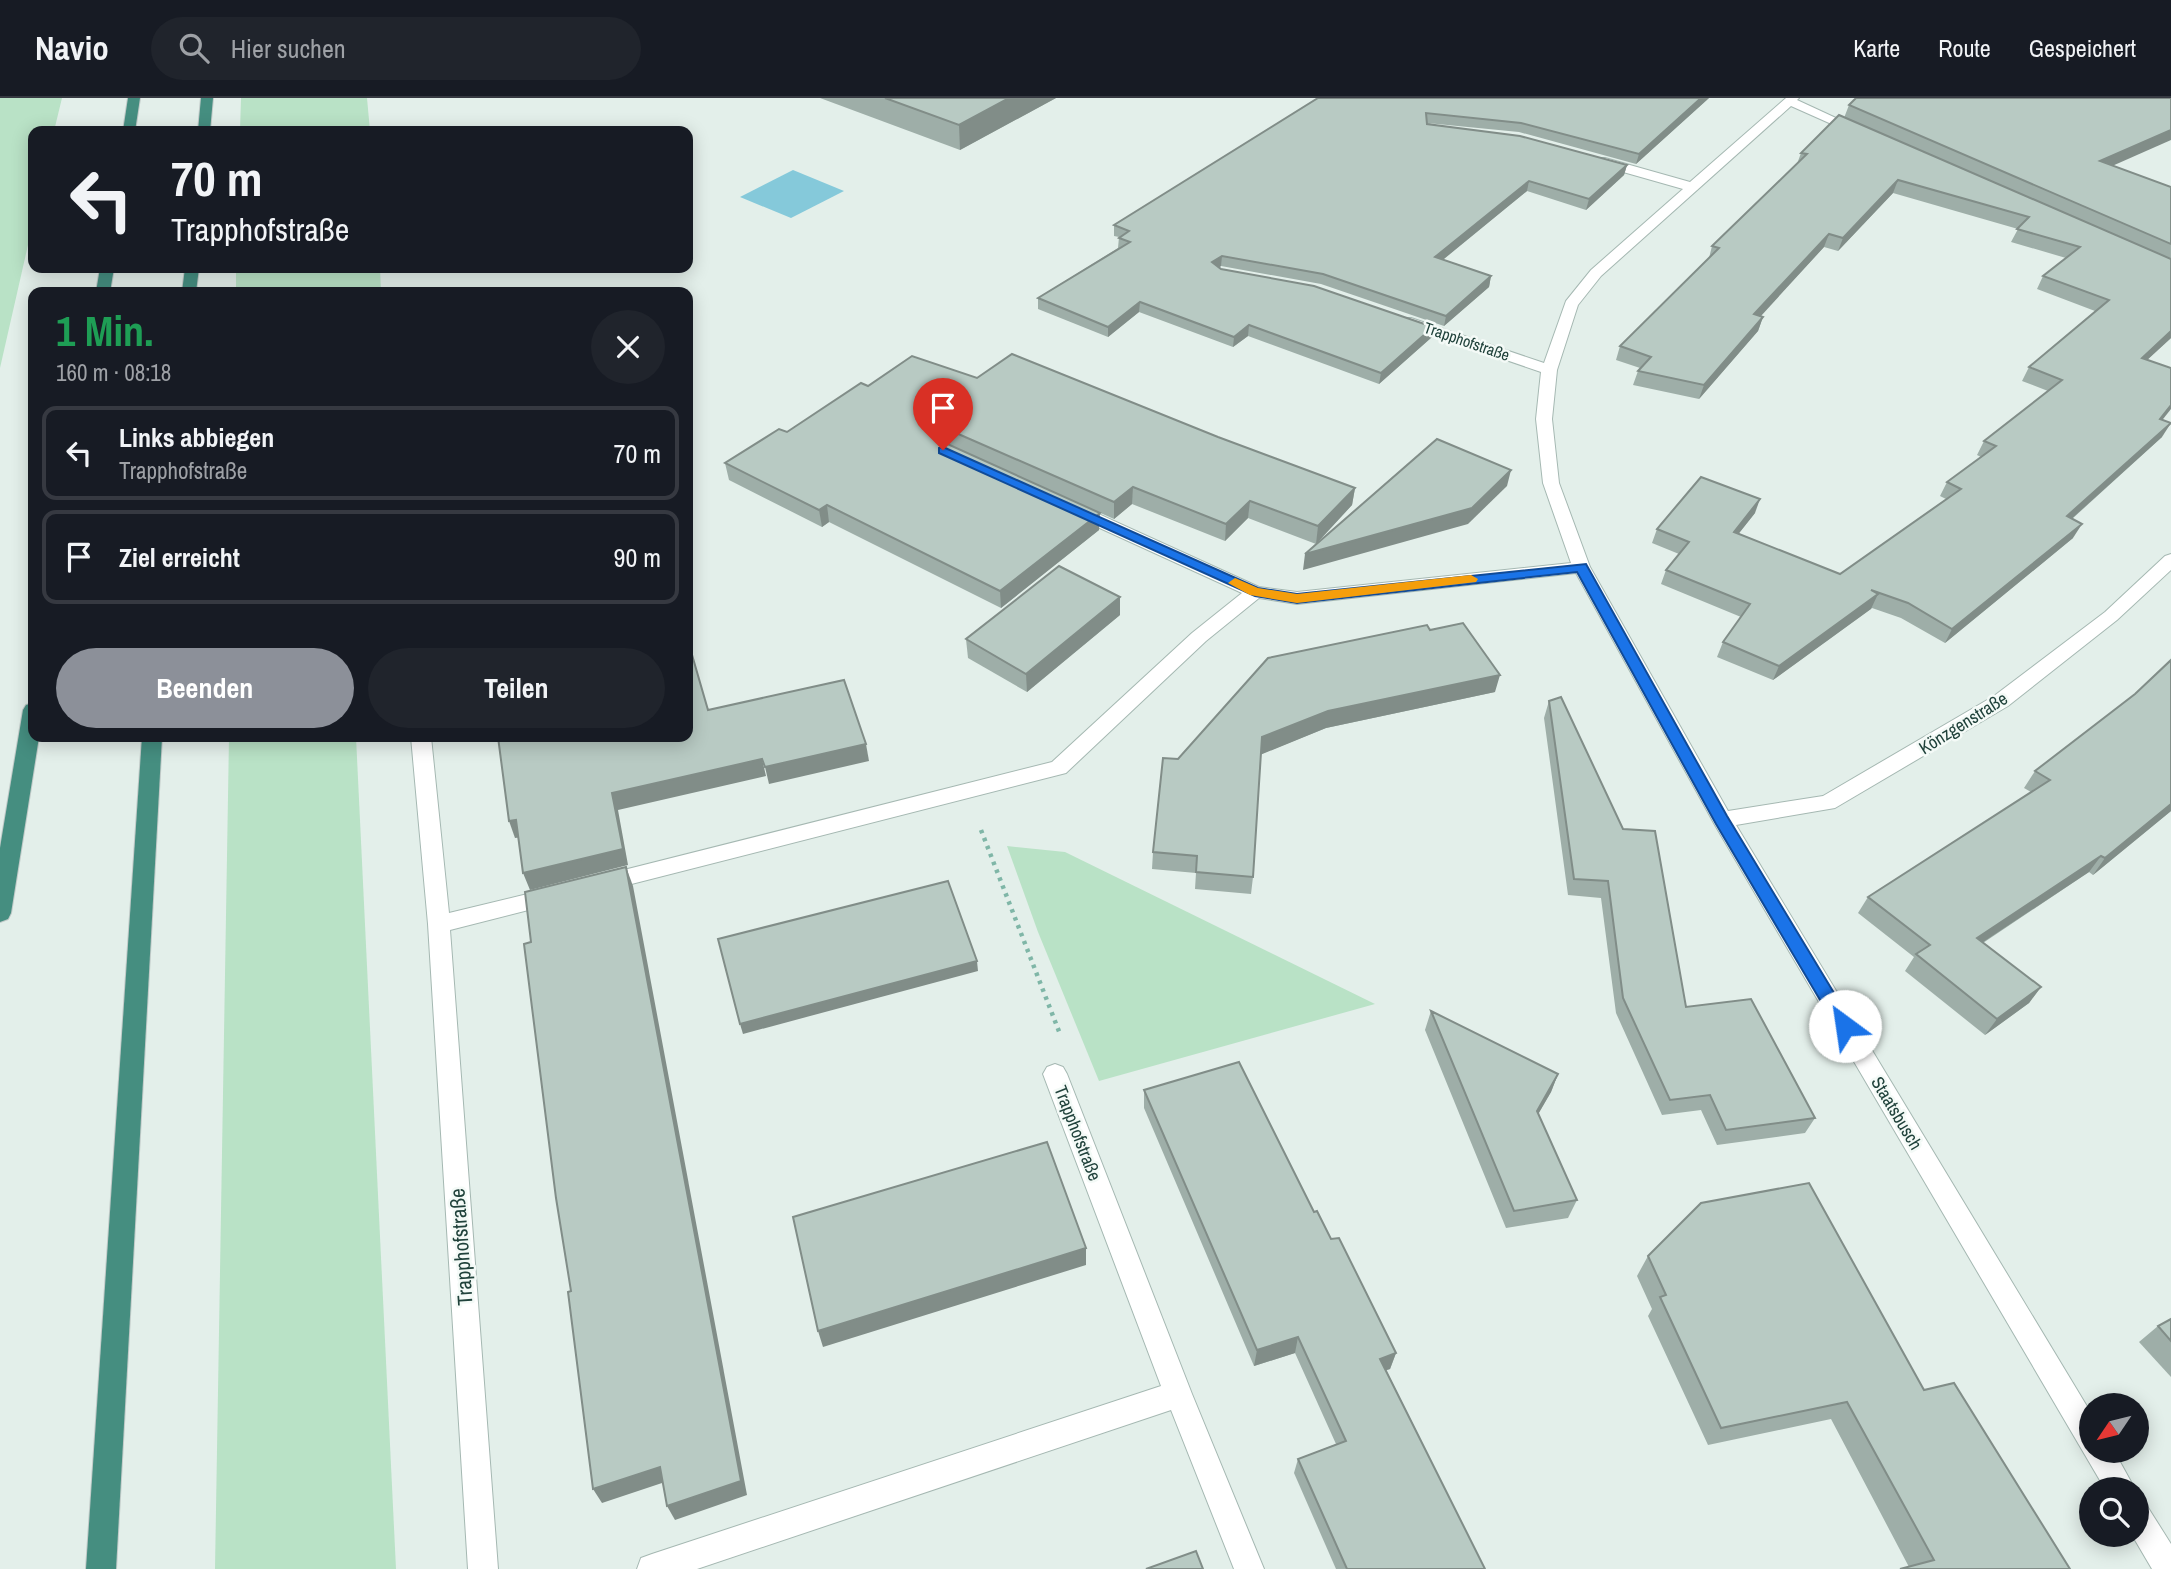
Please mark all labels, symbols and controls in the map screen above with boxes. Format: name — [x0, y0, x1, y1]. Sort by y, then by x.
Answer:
search box — [151, 17, 641, 80]
text: Navio — [35, 26, 109, 70]
icon: search — [175, 29, 213, 67]
text: Hier suchen — [231, 31, 346, 66]
text: Karte — [1853, 32, 1900, 64]
text: Route — [1938, 32, 1991, 64]
text: Gespeichert — [2029, 32, 2136, 64]
text: 70 m — [171, 145, 263, 211]
icon: left — [56, 154, 147, 245]
text: Trapphofstraße — [171, 208, 349, 251]
text: 1 Min. — [56, 303, 154, 359]
button: close — [591, 310, 665, 384]
street label: Trapphofstraße — [1421, 316, 1513, 366]
text: 160 m · 08:18 — [56, 357, 171, 388]
pin — [913, 378, 973, 450]
icon: arrive — [924, 389, 962, 427]
text: Links abbiegen — [119, 420, 274, 455]
icon: left — [60, 434, 98, 472]
text: 70 m — [614, 436, 661, 471]
text: Trapphofstraße — [119, 455, 247, 486]
icon: arrive — [60, 538, 98, 576]
text: Ziel erreicht — [119, 540, 240, 575]
text: 90 m — [614, 540, 661, 575]
button: Beenden — [56, 648, 354, 728]
button: Teilen — [368, 648, 665, 728]
street label: Könzgenstraße — [1914, 686, 2012, 760]
position arrow — [1808, 989, 1882, 1063]
street label: Staatsbusch — [1865, 1072, 1929, 1154]
street label: Trapphofstraße — [1048, 1082, 1108, 1184]
street label: Trapphofstraße — [442, 1188, 480, 1306]
north arrow — [2079, 1393, 2149, 1463]
map controls — [2079, 1393, 2149, 1547]
button: search — [2079, 1477, 2149, 1547]

